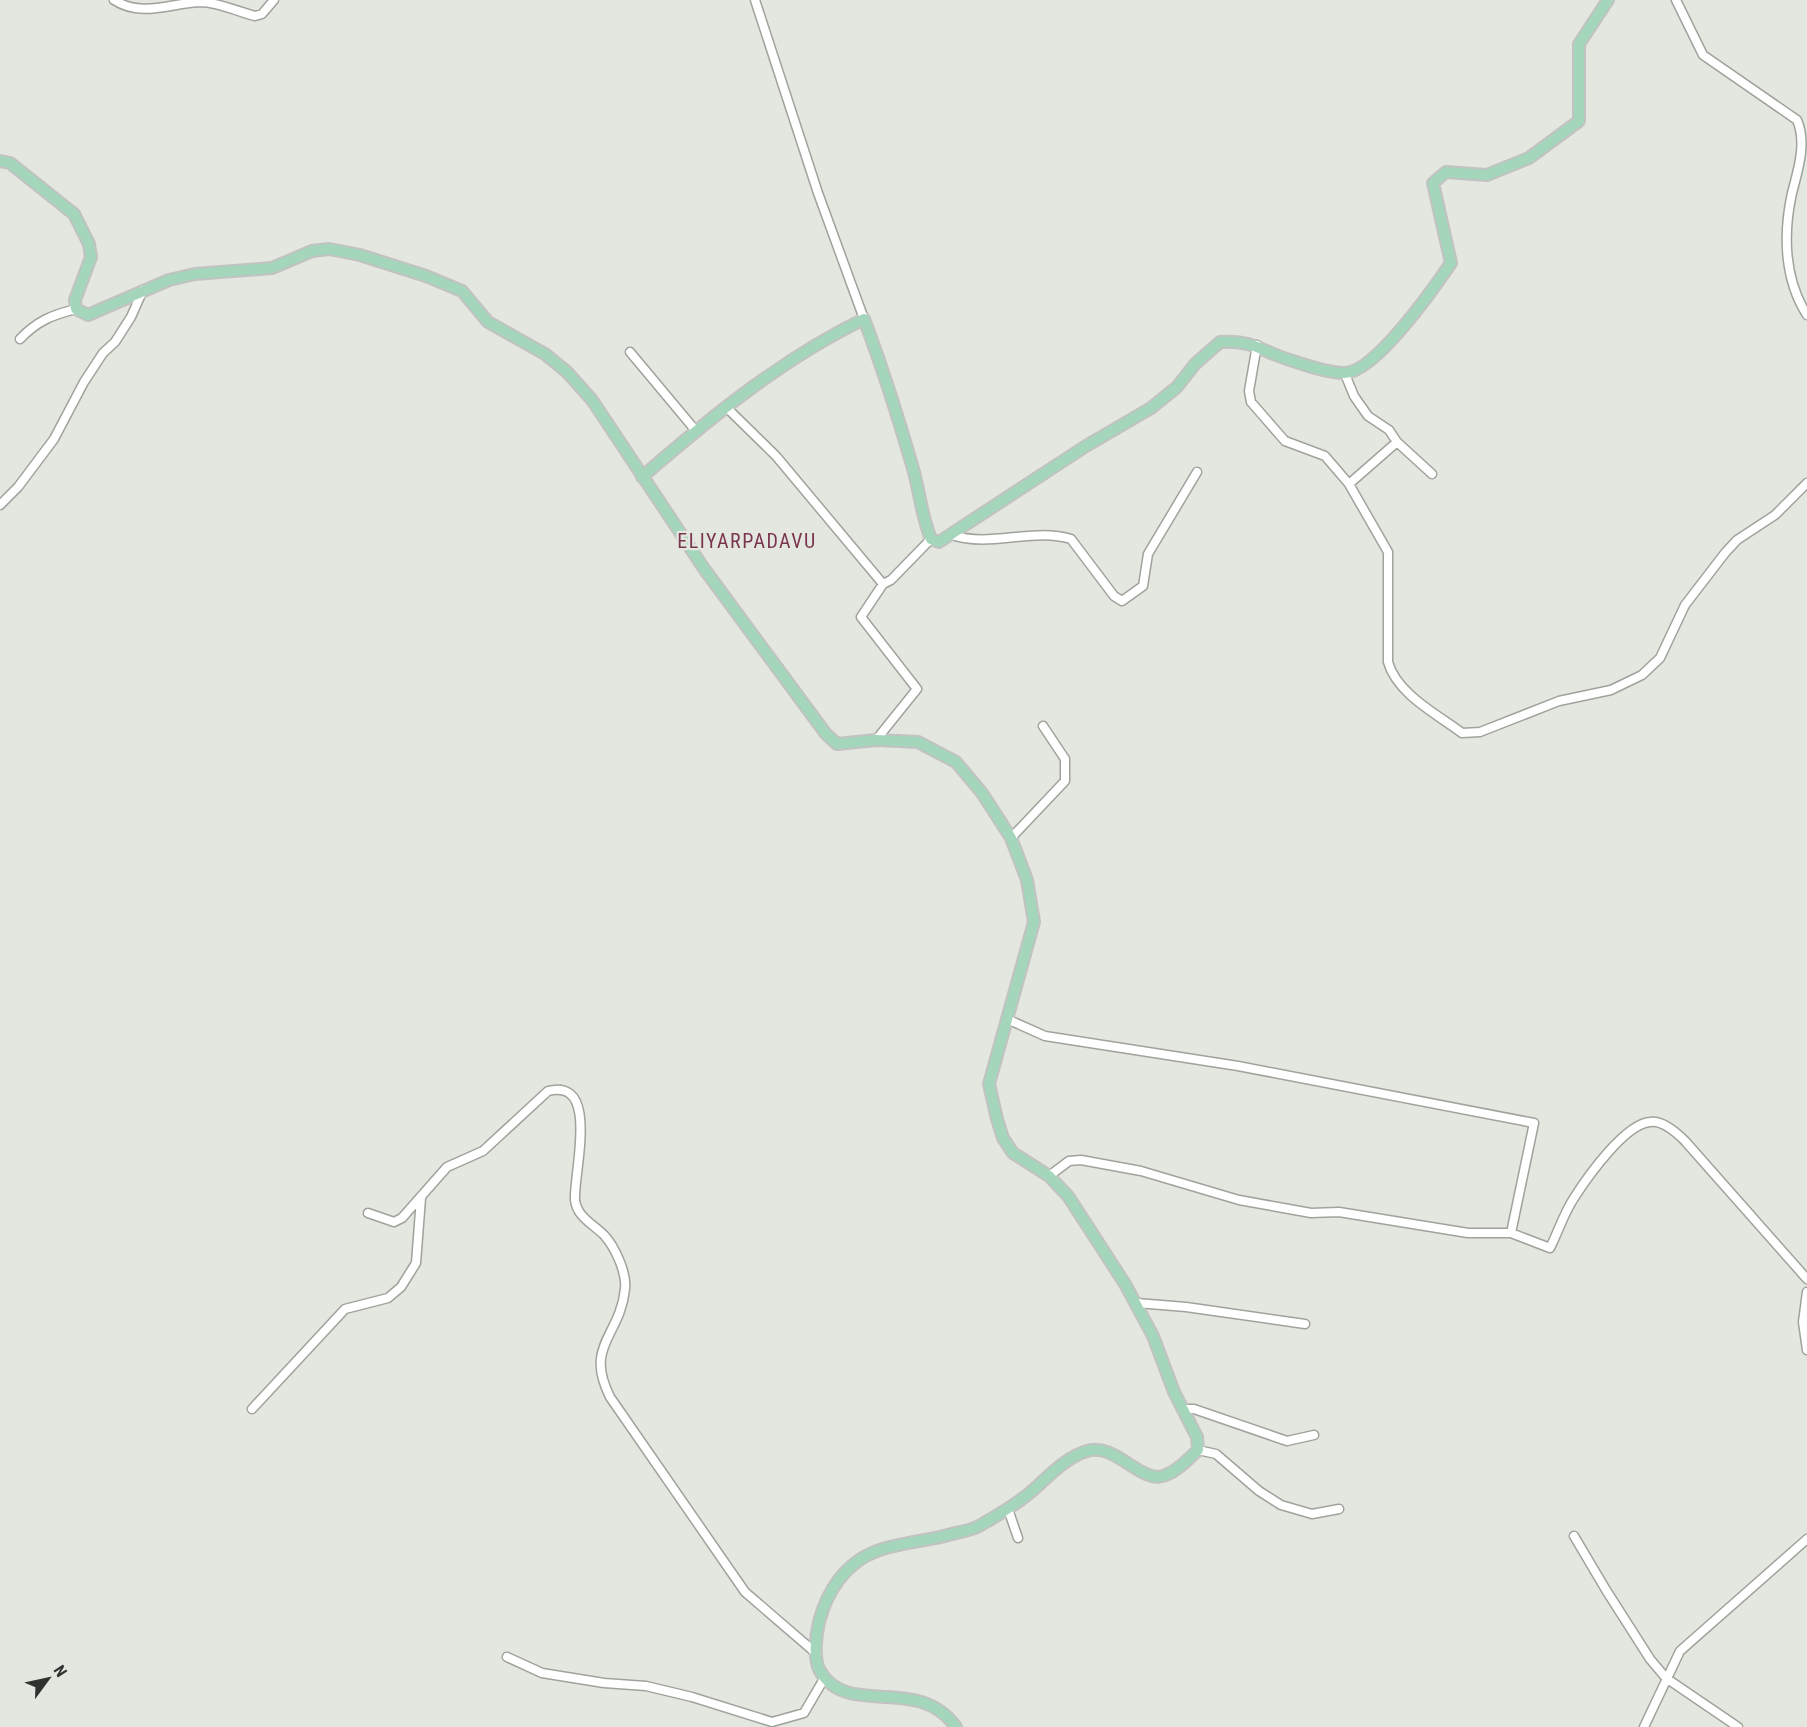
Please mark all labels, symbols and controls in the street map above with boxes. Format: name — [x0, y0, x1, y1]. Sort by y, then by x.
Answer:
district label: ELIYARPADAVU — [677, 529, 817, 553]
north arrow — [18, 1649, 78, 1709]
text: N — [50, 1662, 71, 1680]

